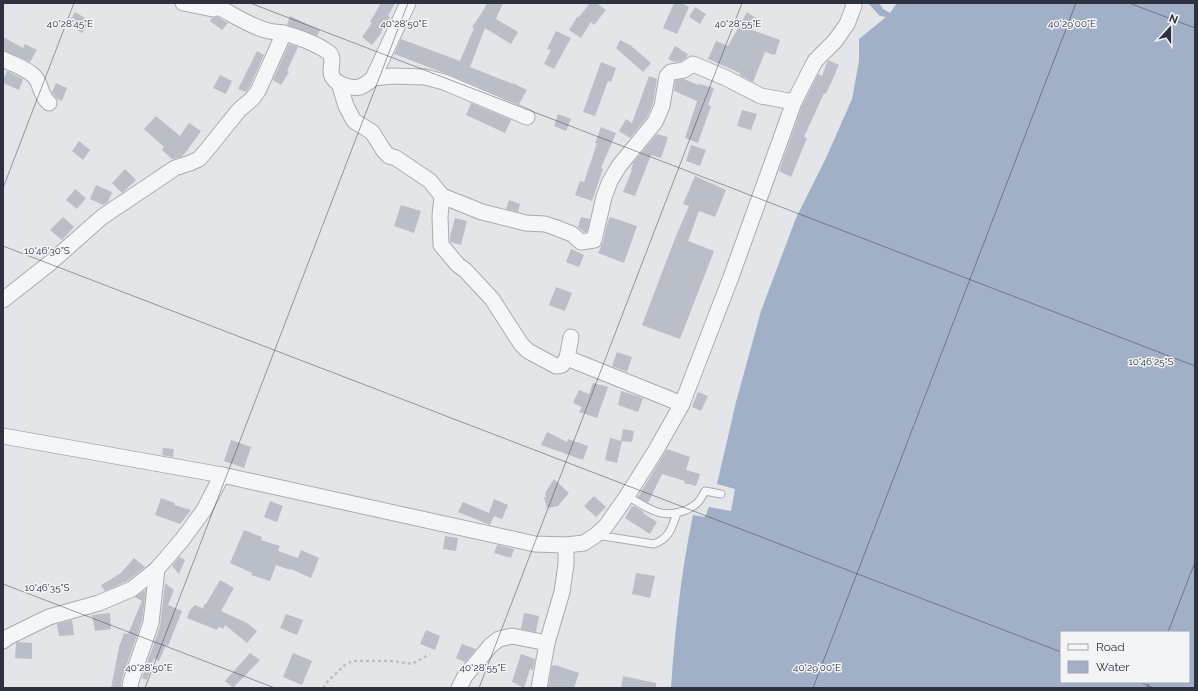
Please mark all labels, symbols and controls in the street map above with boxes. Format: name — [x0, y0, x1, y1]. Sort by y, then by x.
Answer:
north arrow — [1150, 8, 1190, 48]
text: N — [1167, 12, 1180, 27]
text: 40°28'45"E — [47, 18, 93, 29]
text: 40°28'50"E — [380, 18, 428, 29]
text: 40°28'55"E — [715, 18, 761, 29]
text: 40°29'00"E — [1048, 18, 1096, 29]
text: 10°46'30"S — [24, 245, 70, 256]
text: 10°46'25"S — [1128, 356, 1174, 367]
text: 10°46'35"S — [24, 582, 70, 593]
legend — [1060, 631, 1190, 683]
text: Road — [1096, 640, 1125, 654]
text: Water — [1096, 660, 1130, 674]
text: 40°28'50"E — [125, 662, 173, 673]
text: 40°28'55"E — [460, 662, 506, 673]
text: 40°29'00"E — [793, 662, 841, 673]

